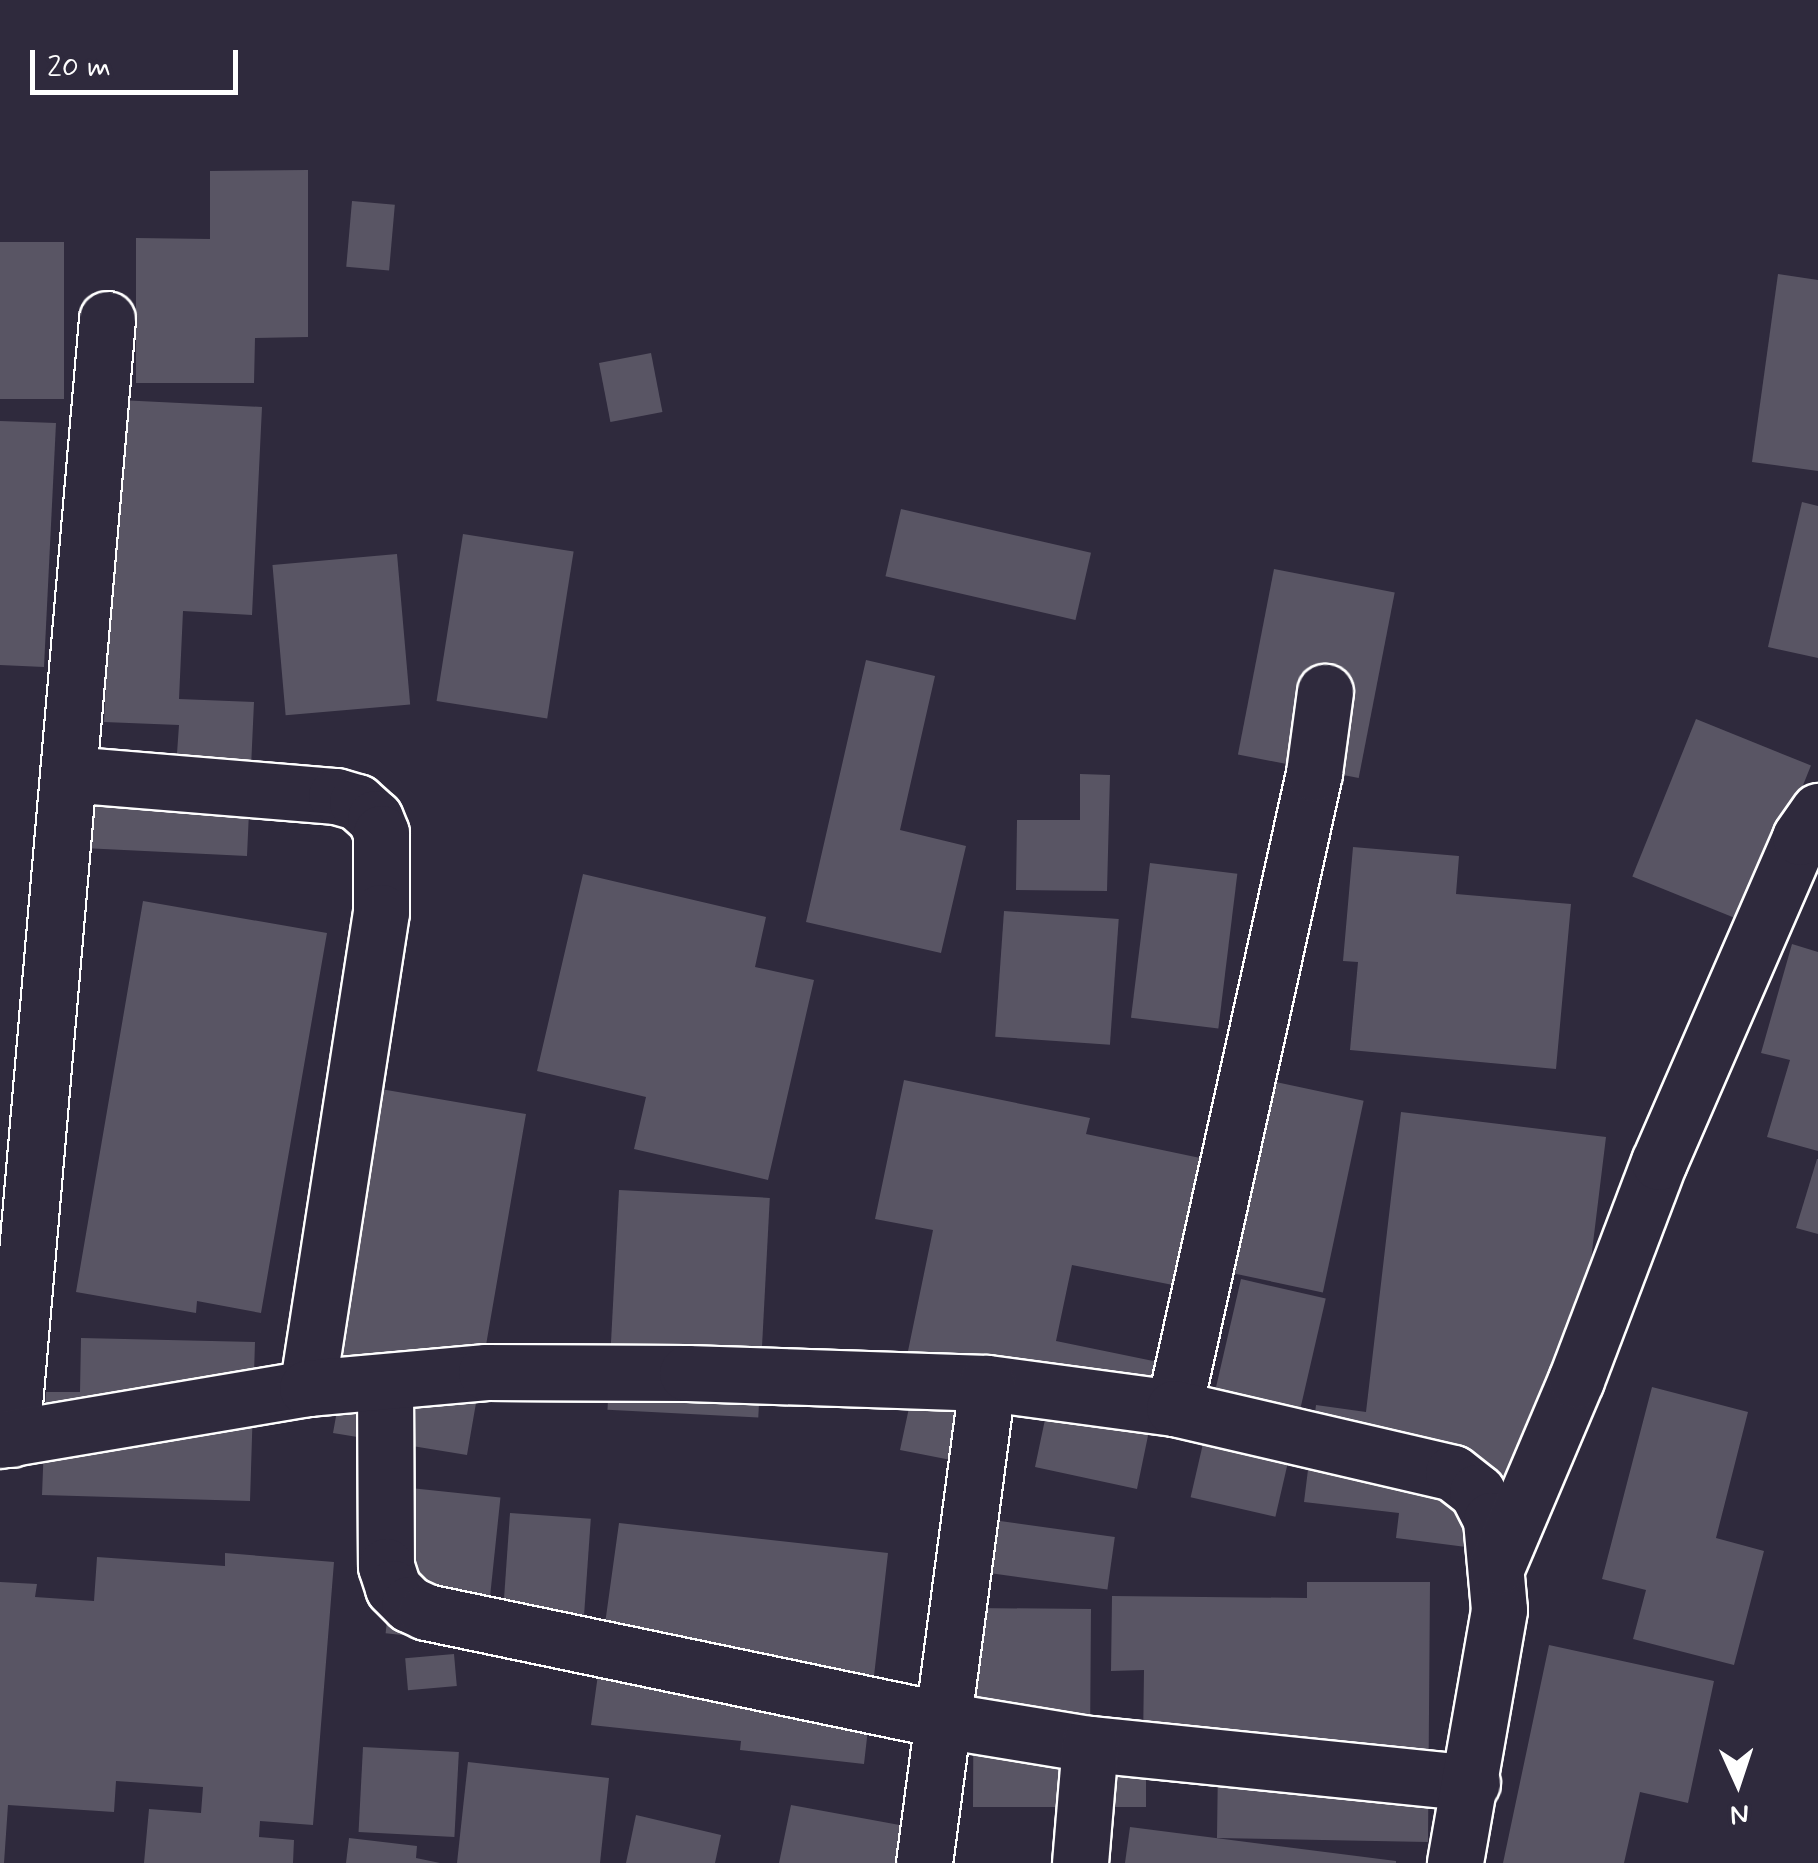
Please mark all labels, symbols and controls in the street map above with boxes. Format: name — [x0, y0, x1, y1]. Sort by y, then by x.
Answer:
scale bar — [35, 30, 242, 92]
text: 20 m — [47, 48, 111, 87]
north arrow — [1688, 1733, 1788, 1833]
text: N — [1729, 1794, 1750, 1832]

